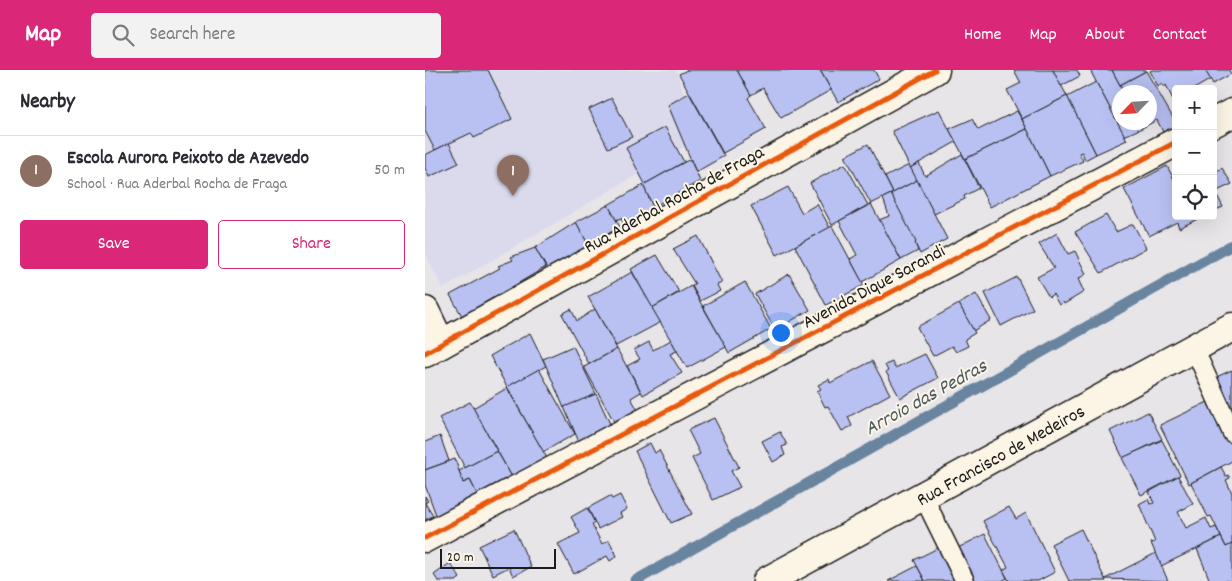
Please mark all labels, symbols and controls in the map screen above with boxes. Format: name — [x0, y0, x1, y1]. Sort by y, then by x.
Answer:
search box — [91, 13, 441, 58]
text: Map — [25, 18, 61, 52]
icon: search — [109, 21, 137, 49]
text: Search here — [149, 22, 235, 49]
text: Home — [964, 23, 1001, 48]
text: Map — [1029, 23, 1057, 48]
text: About — [1085, 23, 1125, 48]
text: Contact — [1153, 23, 1207, 48]
north arrow — [1112, 85, 1157, 130]
map controls — [1172, 85, 1217, 220]
button: + — [1172, 85, 1217, 130]
text: Nearby — [20, 88, 75, 118]
button: − — [1172, 130, 1217, 175]
street label: Rua Aderbal Rocha de Fraga — [580, 140, 771, 262]
text: Escola Aurora Peixoto de Azevedo — [67, 146, 309, 173]
pin: 1 — [497, 155, 529, 196]
text: 1 — [34, 159, 38, 182]
text: 50 m — [374, 159, 405, 182]
text: School · Rua Aderbal Rocha de Fraga — [67, 173, 287, 196]
button: locate — [1172, 175, 1217, 220]
button: Save — [20, 220, 208, 269]
button: Share — [218, 220, 405, 269]
street label: Avenida Dique Sarandi — [798, 239, 951, 337]
your location — [768, 320, 794, 346]
water label: Arroio das Pedras — [860, 353, 993, 444]
street label: Rua Francisco de Medeiros — [913, 399, 1091, 515]
scale bar — [440, 546, 556, 569]
text: 20 m — [447, 548, 474, 568]

